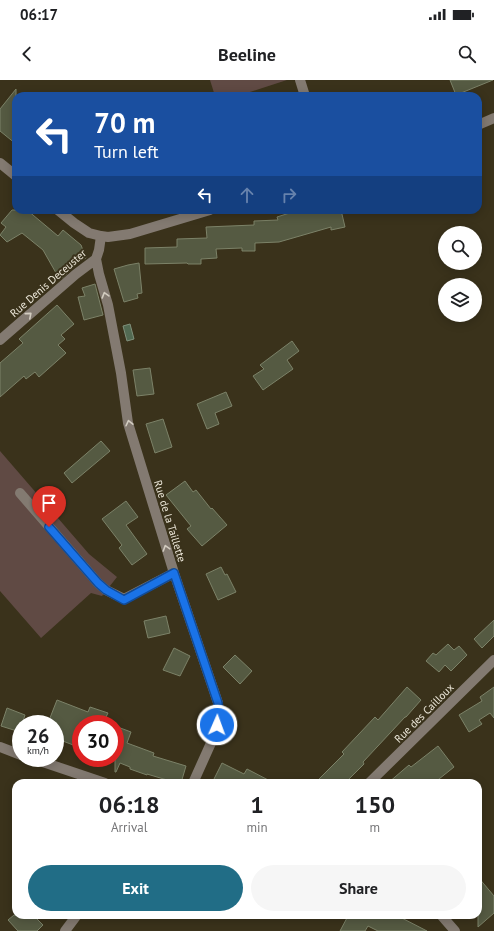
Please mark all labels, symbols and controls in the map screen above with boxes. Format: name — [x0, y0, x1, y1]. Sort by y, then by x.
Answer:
text: 06:17 — [20, 5, 58, 24]
icon: back — [16, 43, 38, 65]
text: Beeline — [218, 43, 276, 66]
icon: search — [456, 43, 478, 65]
text: 70 m — [94, 104, 155, 141]
icon: left — [28, 108, 80, 160]
text: Turn left — [94, 140, 159, 163]
icon: left — [194, 184, 216, 206]
icon: ahead — [236, 184, 258, 206]
icon: right — [278, 184, 300, 206]
map controls — [438, 226, 482, 322]
button: search — [438, 226, 482, 270]
street label: Rue Denis Deceuster — [7, 246, 89, 320]
button: layers — [438, 278, 482, 322]
one-way arrow — [101, 292, 110, 299]
one-way arrow — [25, 312, 32, 319]
one-way arrow — [125, 420, 133, 426]
street label: Rue de la Taillette — [151, 478, 189, 564]
pin — [32, 486, 66, 527]
icon: arrive — [38, 492, 60, 514]
one-way arrow — [162, 544, 171, 551]
street label: Rue des Cailloux — [391, 680, 457, 746]
position arrow — [196, 704, 238, 746]
speed limit sign: 30 — [72, 715, 124, 767]
text: 26 — [27, 723, 49, 749]
text: km/h — [27, 744, 49, 757]
text: 06:18 — [99, 789, 160, 820]
text: 1 — [250, 789, 264, 820]
text: 150 — [354, 789, 395, 820]
text: Arrival — [111, 819, 147, 836]
text: min — [246, 819, 268, 836]
text: m — [370, 819, 380, 836]
button: Exit — [28, 865, 243, 911]
button: Share — [251, 865, 466, 911]

